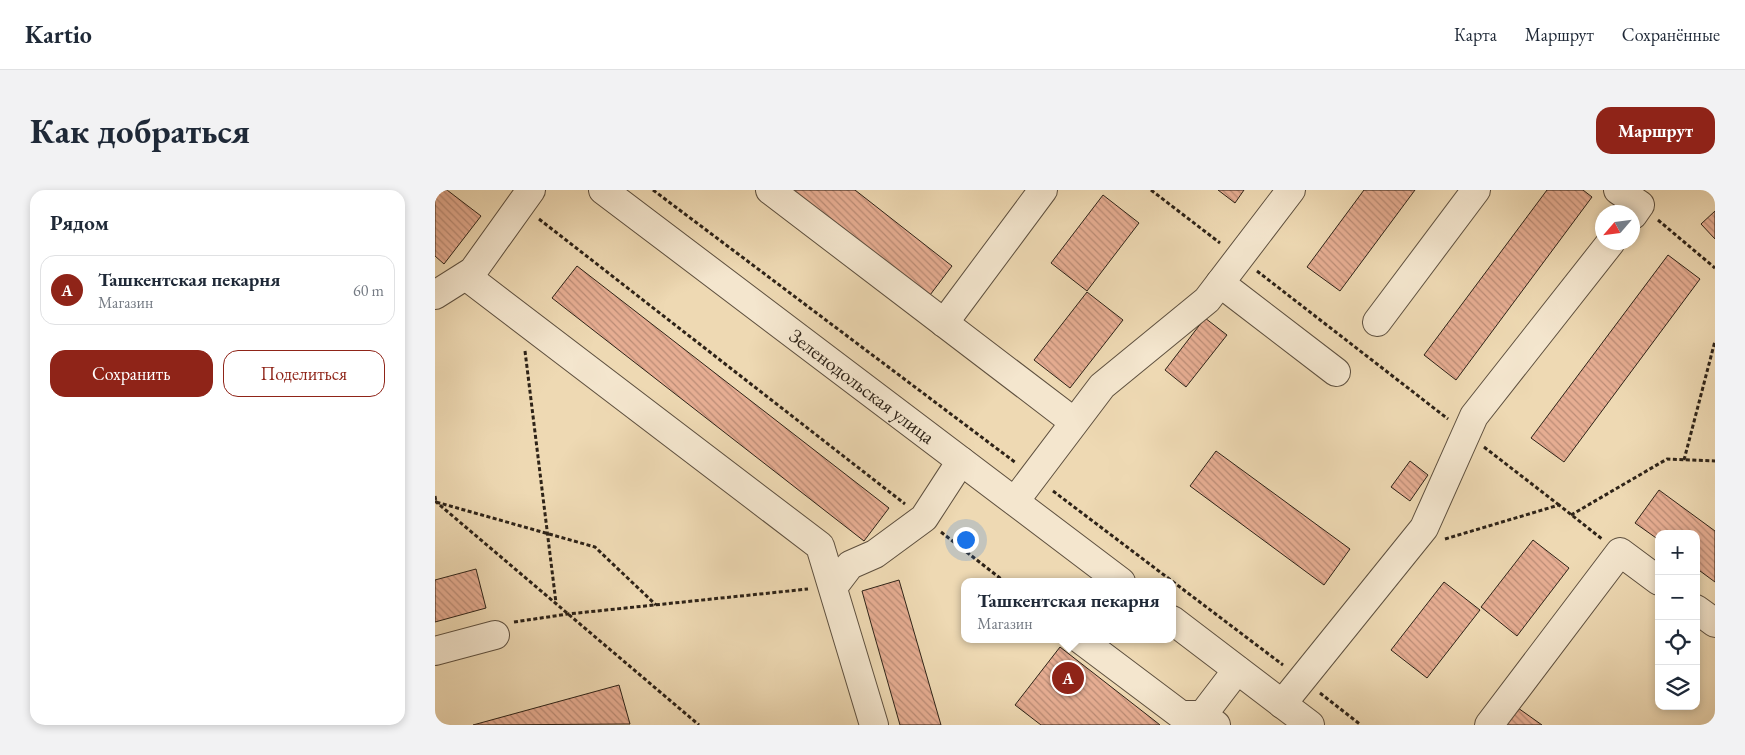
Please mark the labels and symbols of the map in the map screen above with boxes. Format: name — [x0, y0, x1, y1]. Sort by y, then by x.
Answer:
north arrow — [1595, 205, 1640, 250]
street label: Зеленодольская улица — [784, 323, 940, 450]
your location — [953, 527, 979, 553]
pin: A — [1052, 659, 1084, 697]

